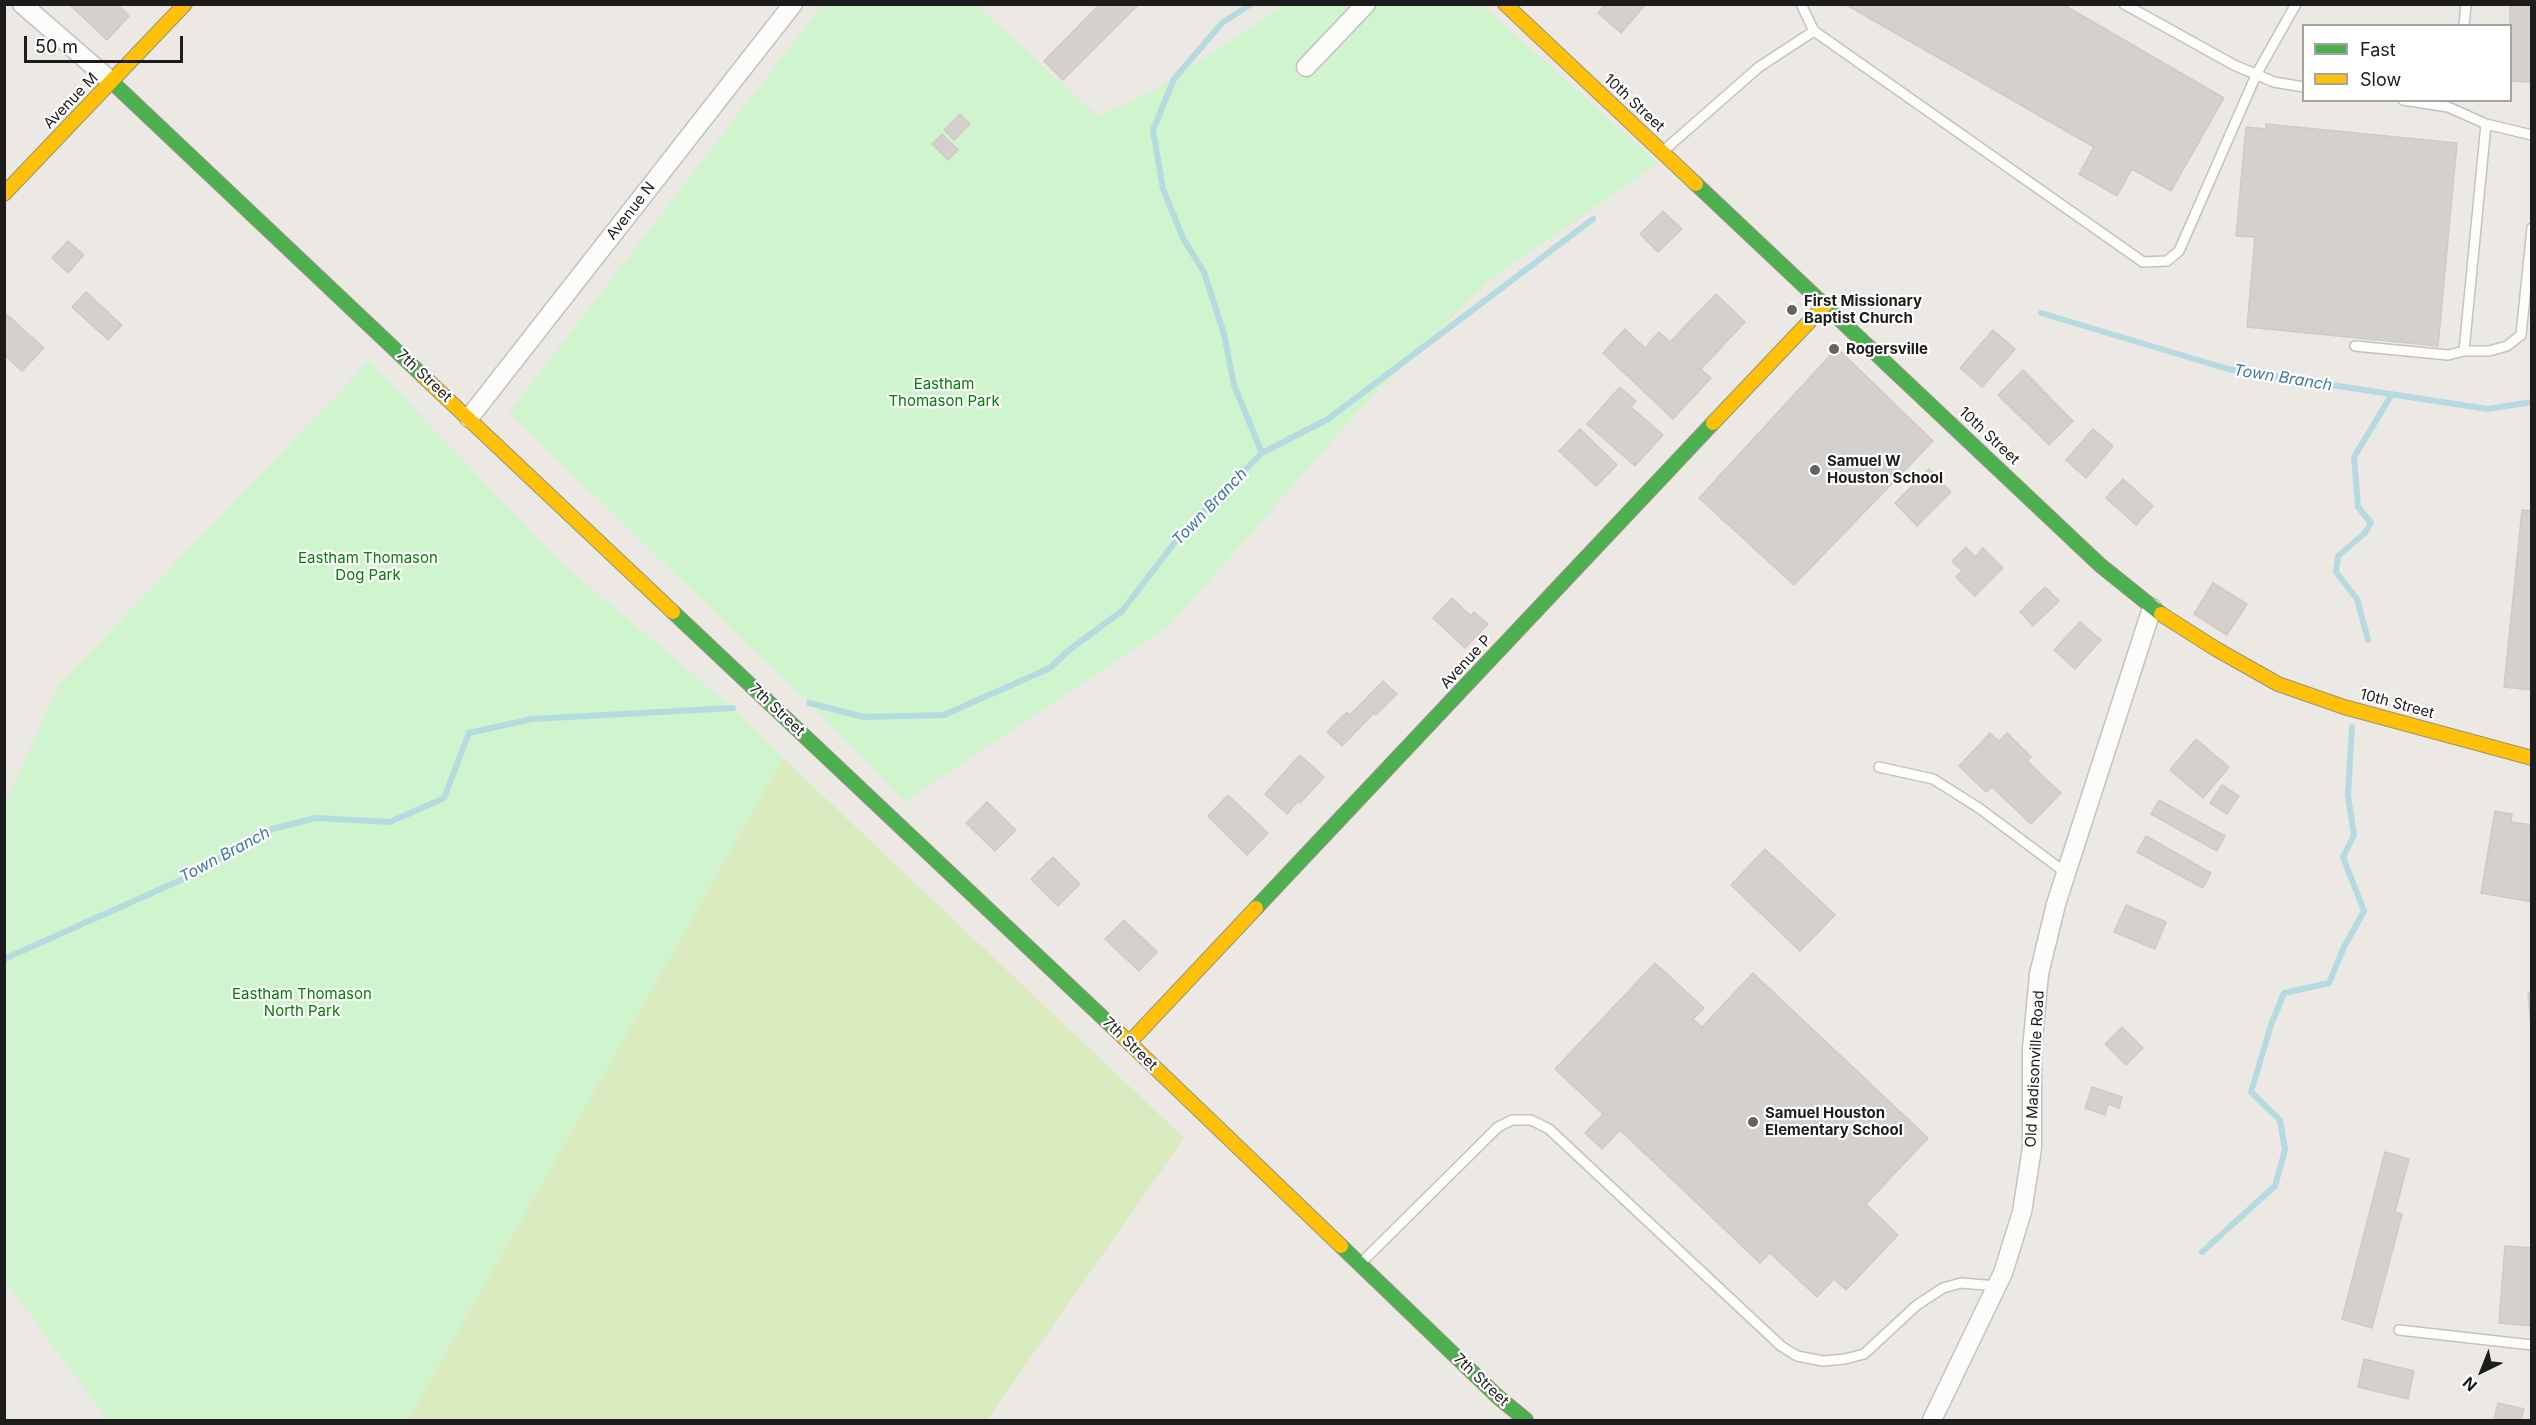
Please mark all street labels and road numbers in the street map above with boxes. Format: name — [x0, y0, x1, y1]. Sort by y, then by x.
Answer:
street label: Avenue M — [40, 69, 102, 133]
street label: 10th Street — [1600, 70, 1668, 136]
street label: Avenue N — [603, 179, 659, 243]
street label: 7th Street — [393, 346, 455, 406]
street label: 10th Street — [1955, 403, 2023, 469]
street label: Avenue P — [1437, 632, 1495, 692]
street label: 7th Street — [746, 680, 808, 740]
street label: 10th Street — [2358, 685, 2436, 723]
street label: Old Madisonville Road — [2022, 990, 2048, 1148]
street label: 7th Street — [1099, 1014, 1161, 1074]
street label: 7th Street — [1450, 1350, 1512, 1410]

